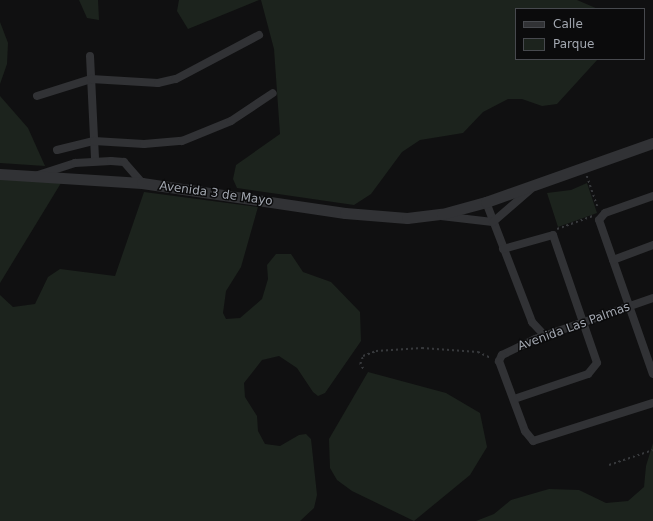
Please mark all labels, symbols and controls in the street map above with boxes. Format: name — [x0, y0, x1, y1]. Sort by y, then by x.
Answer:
legend — [515, 8, 645, 60]
text: Calle — [553, 17, 583, 31]
text: Parque — [553, 37, 594, 51]
street label: Avenida 3 de Mayo — [158, 179, 274, 209]
street label: Avenida Las Palmas — [516, 300, 632, 354]

